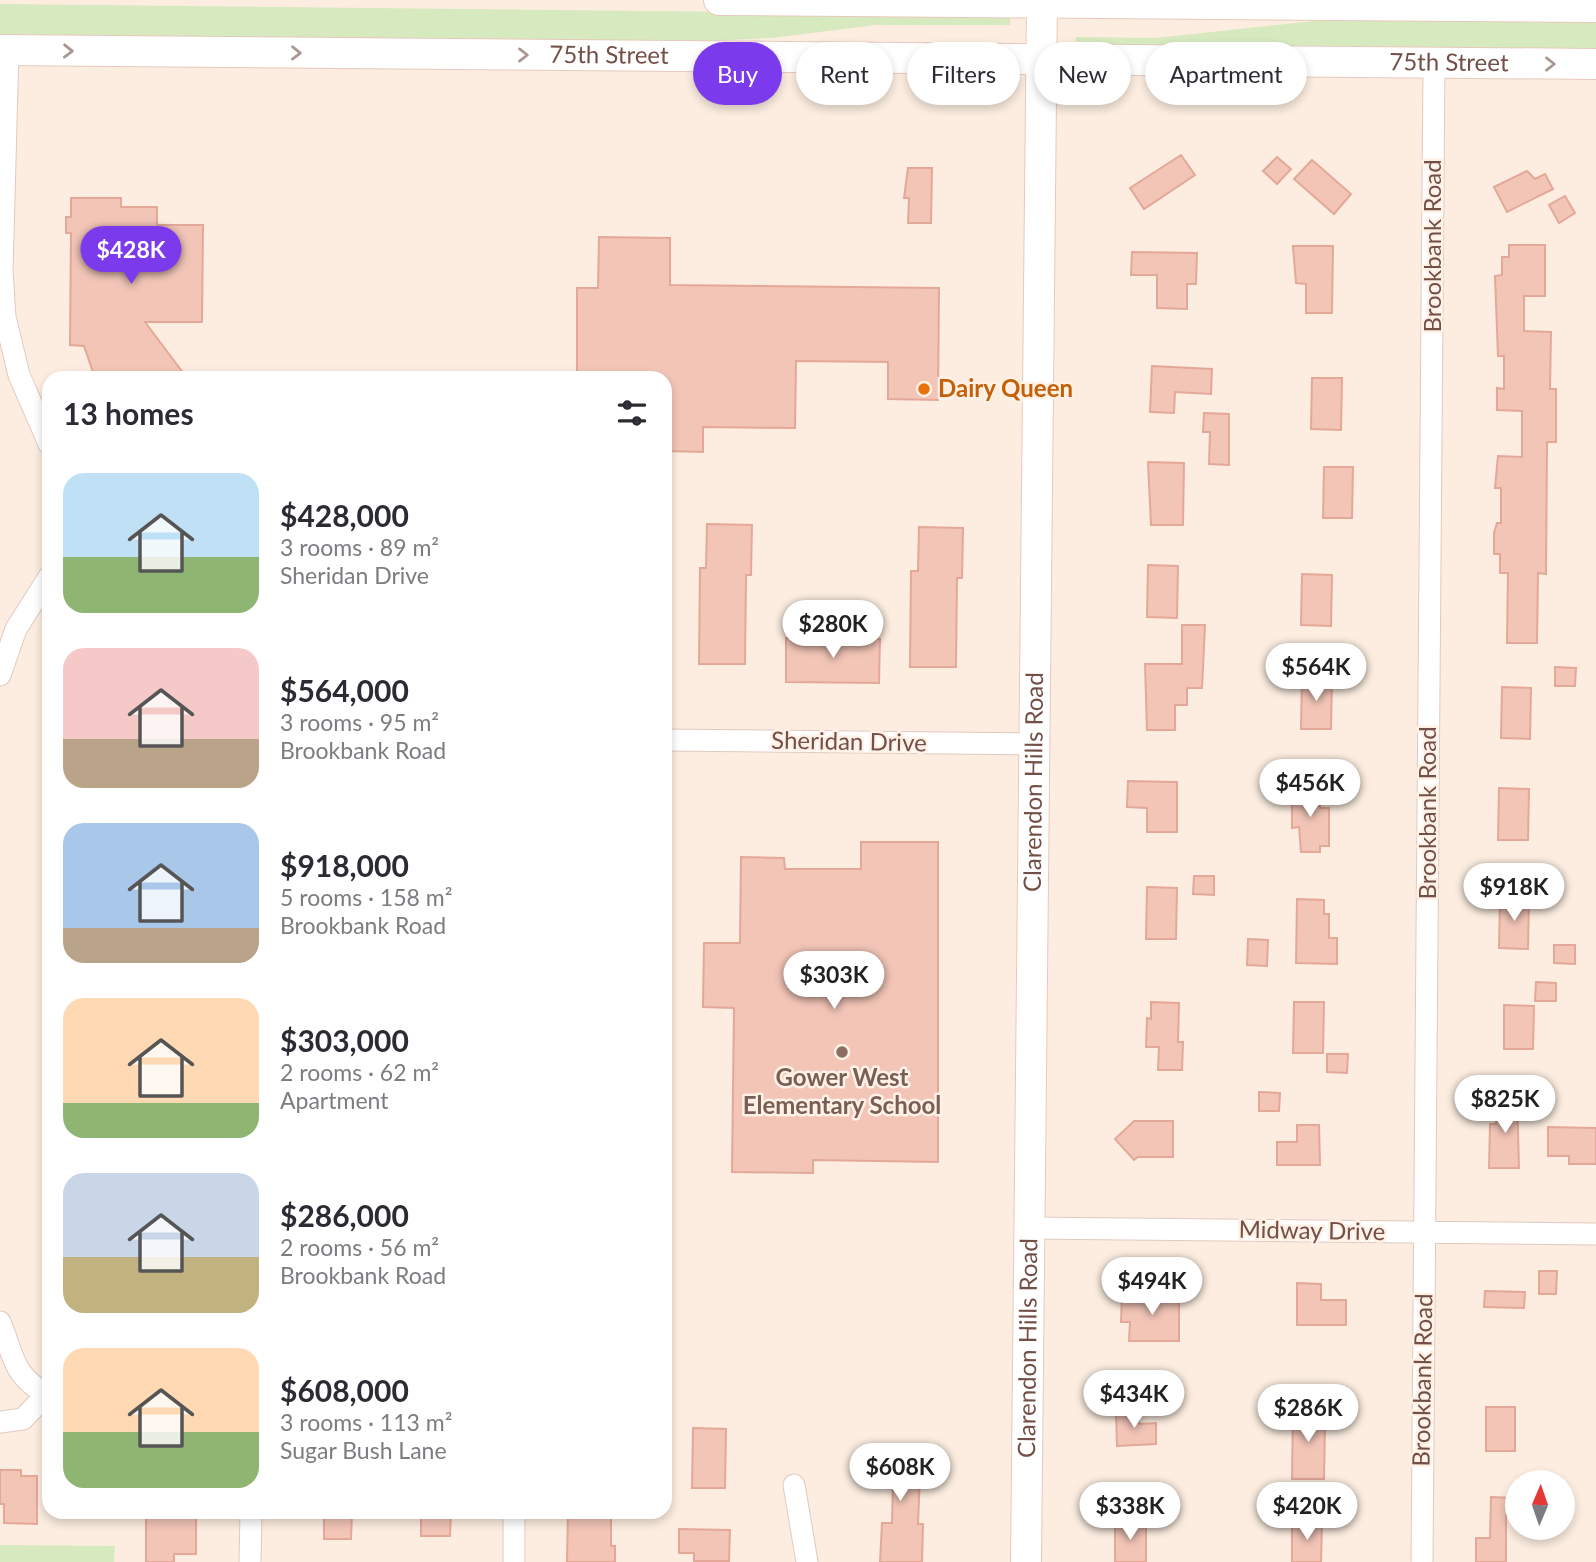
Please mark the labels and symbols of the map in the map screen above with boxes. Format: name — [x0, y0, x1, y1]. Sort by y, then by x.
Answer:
street label: 75th Street — [549, 39, 669, 69]
one-way arrow — [63, 43, 74, 58]
one-way arrow — [291, 45, 301, 61]
street label: 75th Street — [1389, 46, 1509, 76]
one-way arrow — [518, 47, 529, 63]
one-way arrow — [1545, 56, 1556, 72]
street label: Brookbank Road — [1417, 159, 1446, 333]
pin: $428K — [82, 226, 180, 286]
place label: Dairy Queen — [938, 373, 1073, 402]
marker: Dairy Queen — [916, 381, 932, 397]
pin: $280K — [784, 600, 882, 660]
pin: $564K — [1267, 644, 1365, 703]
street label: Clarendon Hills Road — [1017, 672, 1048, 892]
street label: Sheridan Drive — [771, 725, 927, 756]
street label: Brookbank Road — [1412, 726, 1441, 900]
pin: $456K — [1261, 760, 1359, 819]
pin: $918K — [1465, 864, 1563, 923]
pin: $303K — [785, 951, 883, 1011]
marker: Gower West Elementary School — [834, 1044, 850, 1060]
place label: Gower West Elementary School — [743, 1062, 941, 1119]
pin: $825K — [1456, 1076, 1554, 1135]
street label: Midway Drive — [1238, 1214, 1386, 1245]
street label: Clarendon Hills Road — [1011, 1238, 1042, 1458]
pin: $494K — [1103, 1258, 1201, 1317]
street label: Brookbank Road — [1405, 1293, 1438, 1467]
pin: $434K — [1085, 1370, 1183, 1430]
pin: $286K — [1259, 1384, 1357, 1444]
pin: $608K — [851, 1444, 949, 1503]
north arrow — [1505, 1470, 1575, 1540]
pin: $338K — [1081, 1482, 1179, 1542]
pin: $420K — [1258, 1482, 1356, 1542]

